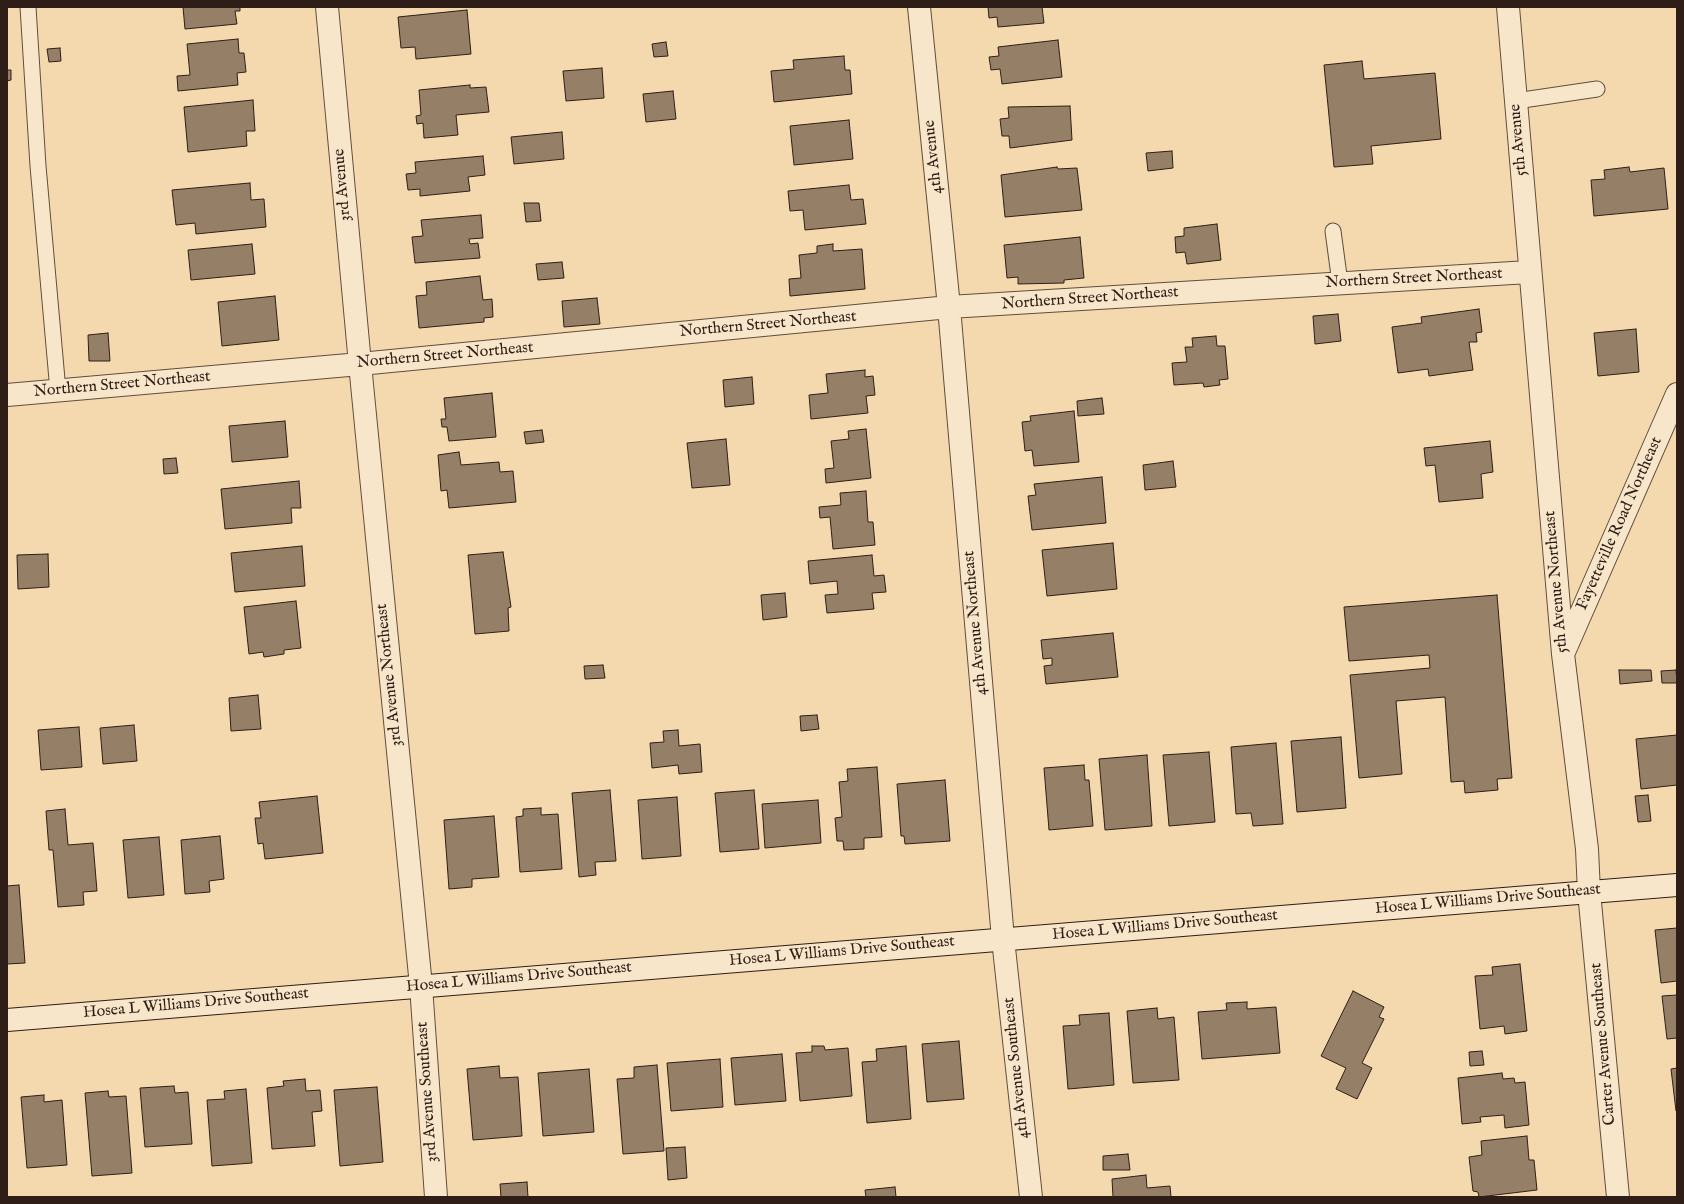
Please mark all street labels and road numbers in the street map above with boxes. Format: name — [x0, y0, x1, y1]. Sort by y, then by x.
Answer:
street label: 5th Avenue — [1506, 103, 1532, 177]
street label: 4th Avenue — [921, 119, 947, 195]
street label: 3rd Avenue — [330, 148, 356, 222]
street label: Northern Street Northeast — [1325, 265, 1503, 293]
street label: Northern Street Northeast — [1001, 283, 1179, 315]
street label: Northern Street Northeast — [679, 308, 857, 342]
street label: Northern Street Northeast — [356, 339, 534, 373]
street label: Northern Street Northeast — [33, 368, 211, 402]
street label: Fayetteville Road Northeast — [1573, 434, 1667, 614]
street label: 5th Avenue Northeast — [1541, 510, 1573, 654]
street label: 4th Avenue Northeast — [960, 550, 992, 696]
street label: 3rd Avenue Northeast — [373, 603, 407, 747]
street label: Hosea L Williams Drive Southeast — [1374, 881, 1602, 919]
street label: Hosea L Williams Drive Southeast — [1051, 907, 1279, 945]
street label: Hosea L Williams Drive Southeast — [728, 933, 956, 971]
street label: Hosea L Williams Drive Southeast — [405, 959, 633, 997]
street label: Carter Avenue Southeast — [1587, 962, 1621, 1126]
street label: Hosea L Williams Drive Southeast — [82, 985, 310, 1023]
street label: 4th Avenue Southeast — [1000, 996, 1034, 1140]
street label: 3rd Avenue Southeast — [414, 1021, 442, 1163]

